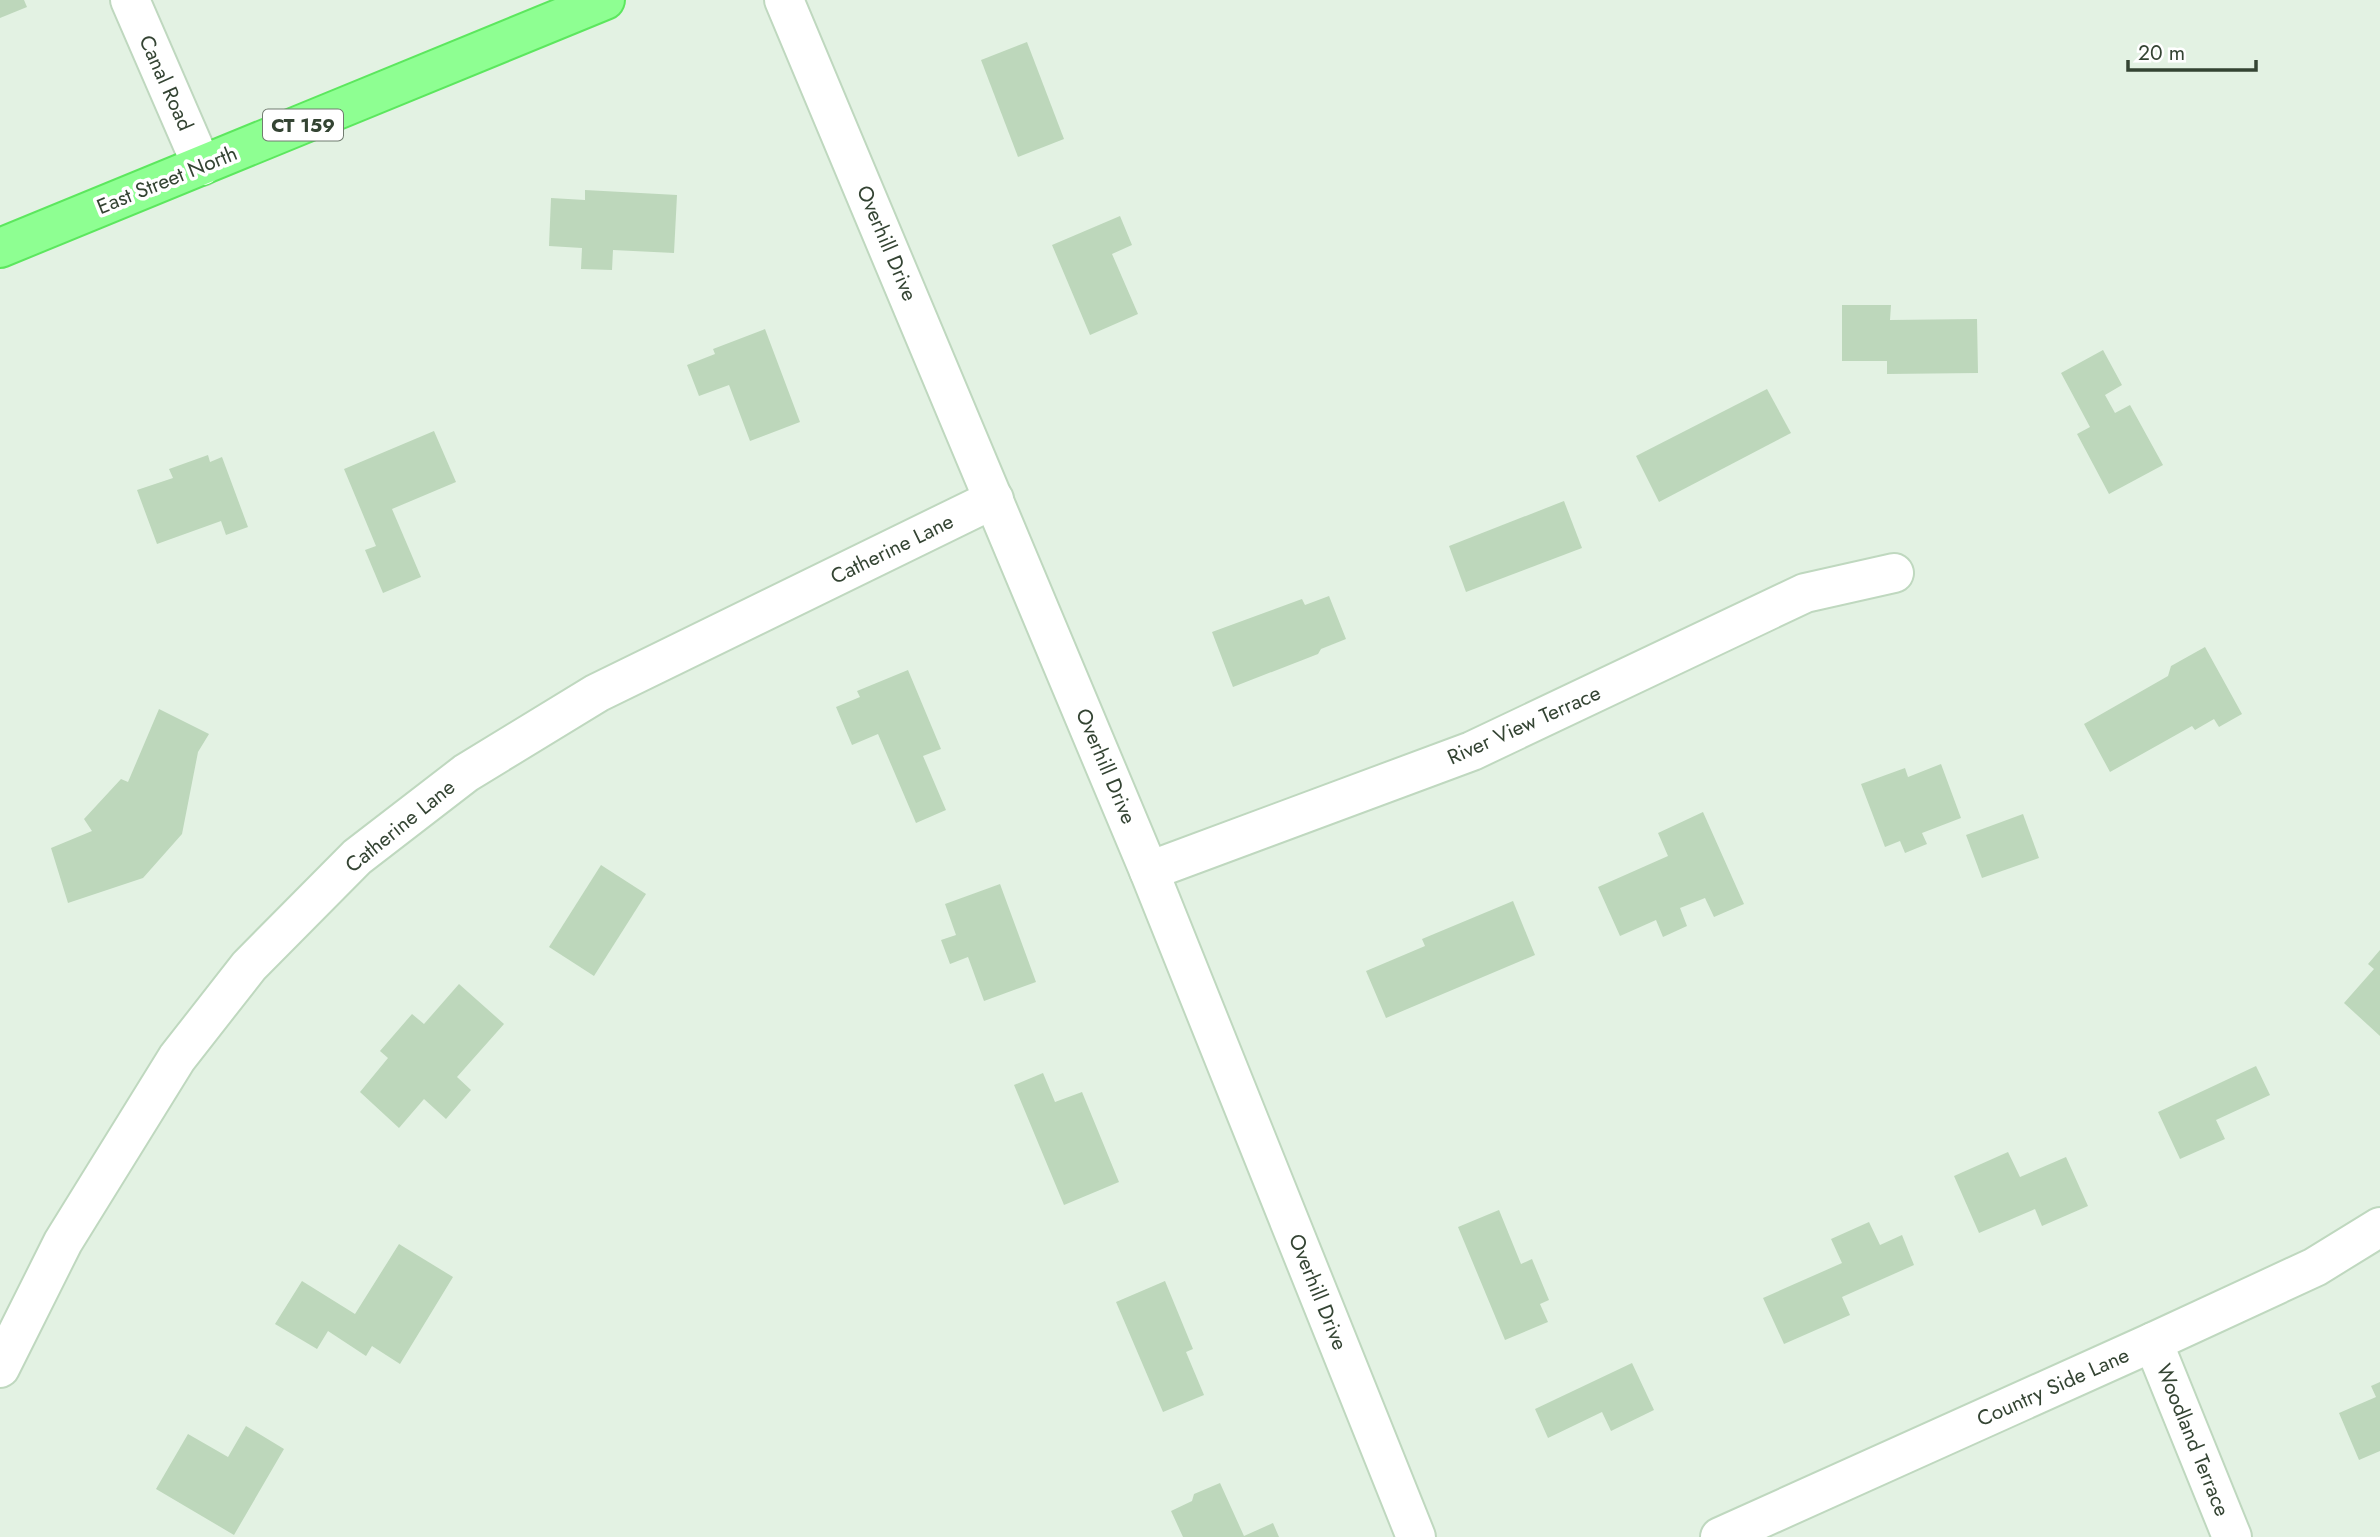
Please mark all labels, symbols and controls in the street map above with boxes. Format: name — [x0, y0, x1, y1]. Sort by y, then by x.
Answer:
scale bar — [2128, 28, 2256, 72]
street label: Canal Road — [132, 30, 200, 136]
text: 20 m — [2138, 38, 2185, 68]
road number: CT 159 — [263, 110, 343, 140]
street label: East Street North — [92, 138, 242, 222]
street label: Overhill Drive — [849, 181, 925, 306]
street label: Catherine Lane — [825, 506, 959, 592]
street label: River View Terrace — [1443, 678, 1606, 772]
street label: Overhill Drive — [1068, 704, 1144, 829]
street label: Catherine Lane — [339, 772, 461, 880]
street label: Overhill Drive — [1281, 1229, 1355, 1355]
street label: Country Side Lane — [1972, 1340, 2134, 1434]
street label: Woodland Terrace — [2149, 1359, 2237, 1521]

